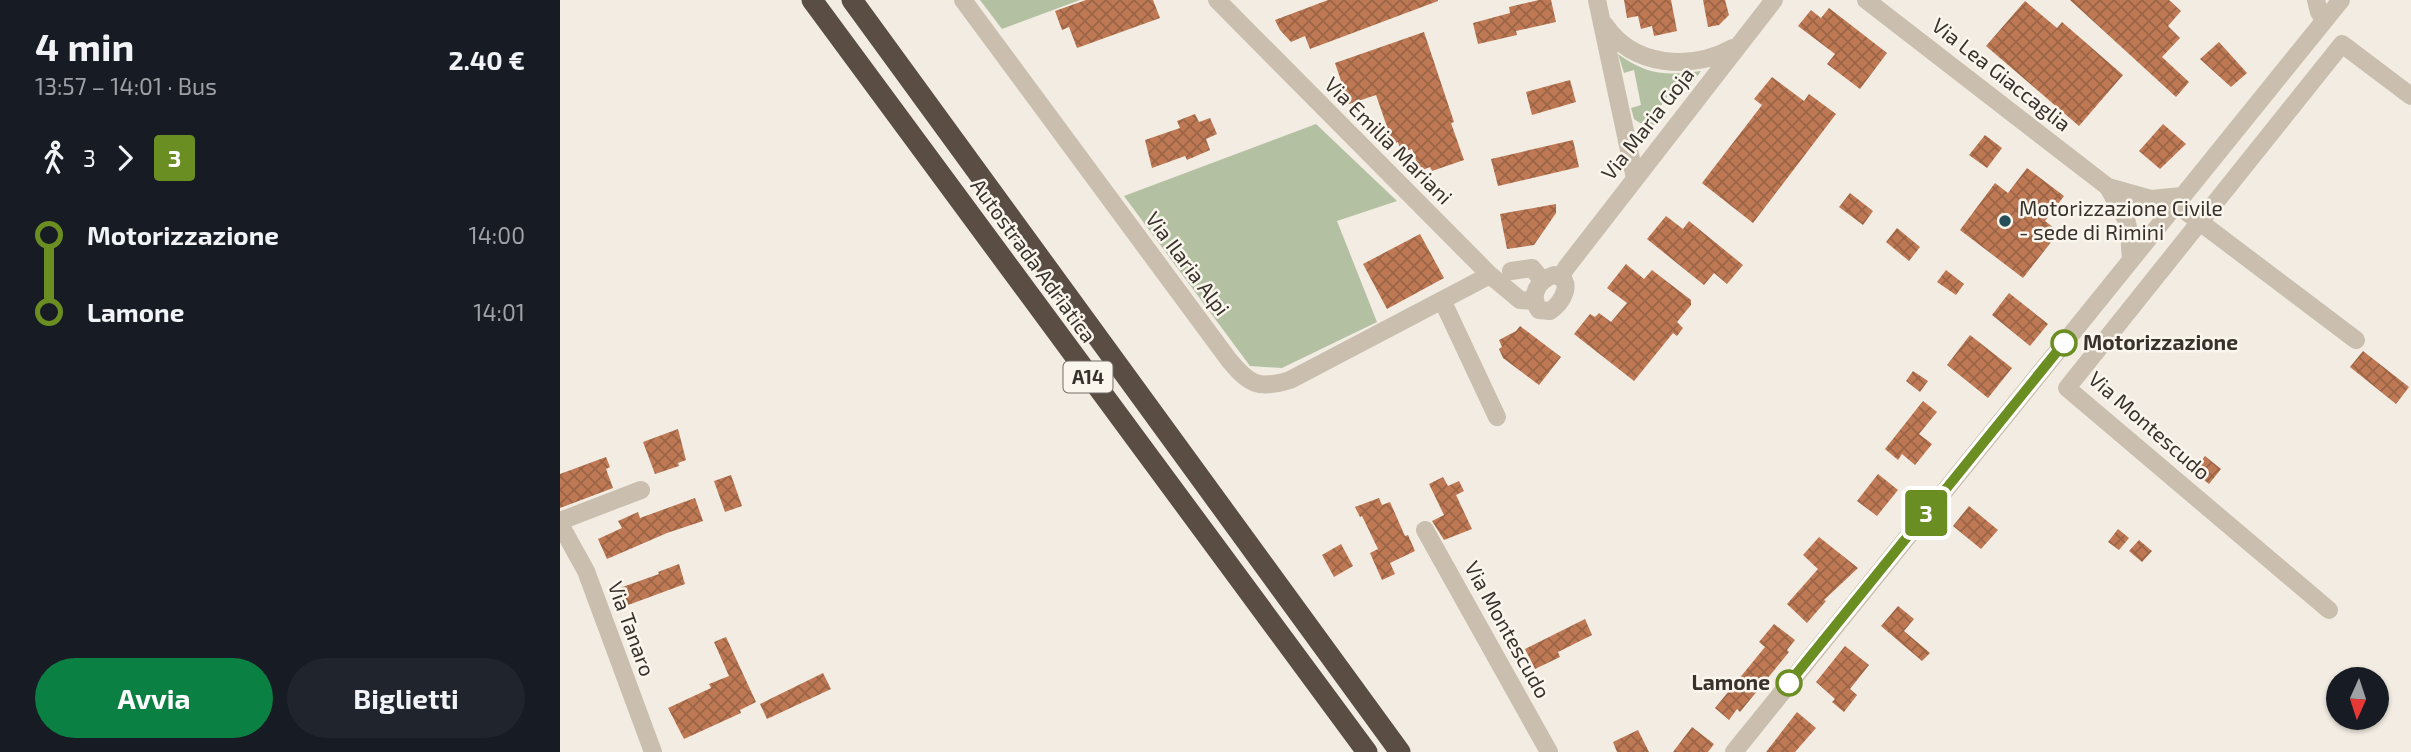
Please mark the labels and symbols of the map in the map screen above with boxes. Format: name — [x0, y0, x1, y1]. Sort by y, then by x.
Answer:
street label: Via Lea Giaccaglia — [1928, 12, 2076, 136]
street label: Via Maria Goja — [1595, 62, 1699, 185]
street label: Via Emilia Mariani — [1320, 71, 1458, 209]
street label: Autostrada Adriatica — [966, 173, 1102, 347]
place label: Motorizzazione Civile - sede di Rimini — [2019, 195, 2223, 244]
street label: Via Ilaria Alpi — [1141, 206, 1235, 320]
marker: Motorizzazione Civile - sede di Rimini — [1997, 213, 2013, 229]
place label: Motorizzazione — [2083, 329, 2238, 354]
marker: Motorizzazione — [2051, 330, 2077, 356]
road number: A14 — [1064, 362, 1112, 392]
street label: Via Montescudo — [2084, 365, 2216, 484]
line badge: 3 — [1903, 490, 1949, 536]
street label: Via Montescudo — [1460, 556, 1556, 702]
street label: Via Tanaro — [604, 578, 661, 679]
north arrow — [2326, 667, 2389, 730]
place label: Lamone — [1691, 669, 1770, 694]
marker: Lamone — [1776, 670, 1802, 696]

